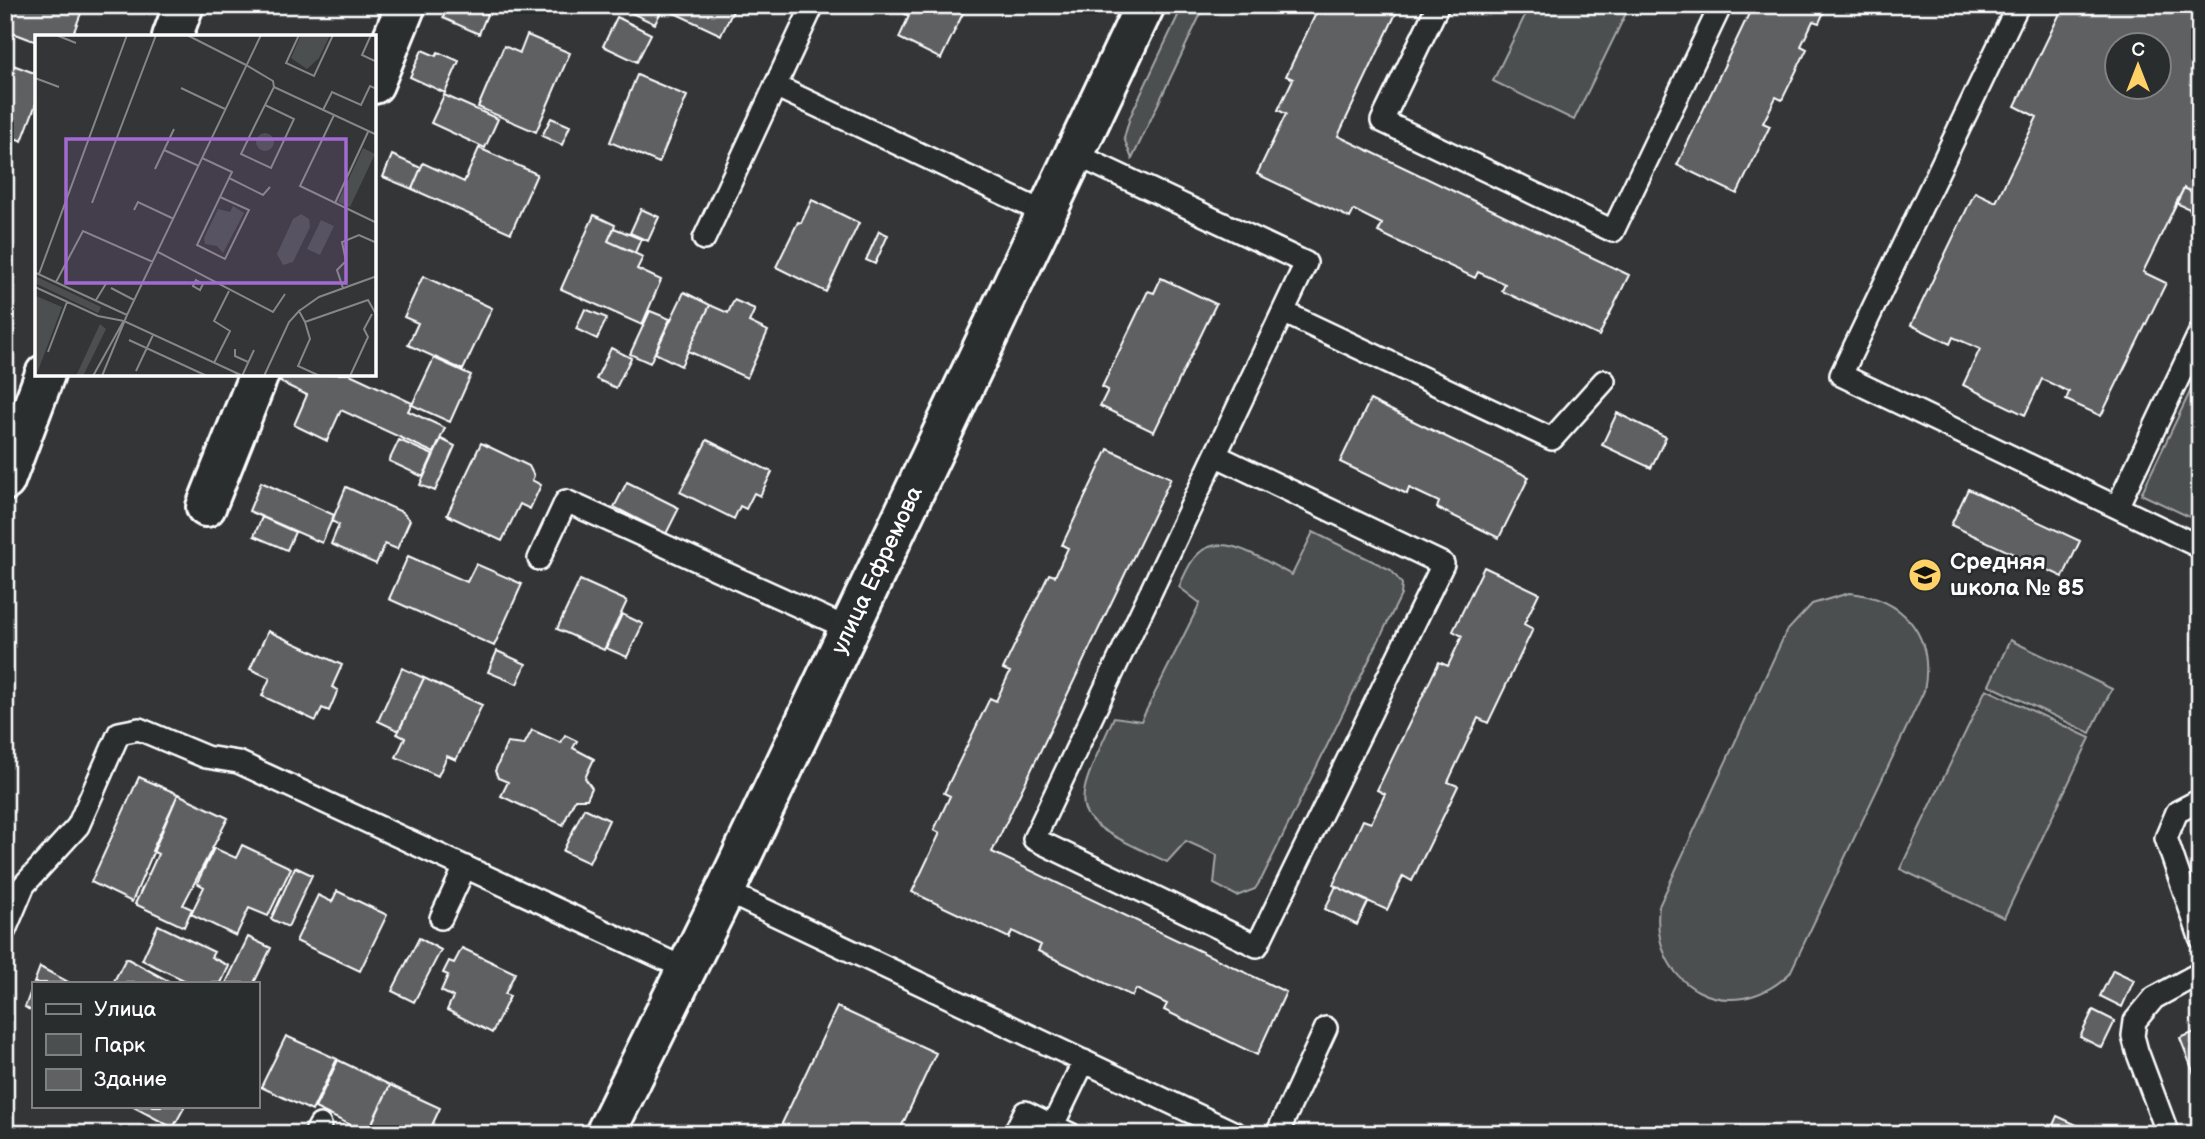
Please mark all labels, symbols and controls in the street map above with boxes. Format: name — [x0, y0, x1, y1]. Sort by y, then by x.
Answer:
north arrow — [2104, 32, 2174, 102]
inset map — [35, 35, 376, 376]
text: С — [2131, 39, 2145, 62]
street label: улица Ефремова — [825, 481, 929, 659]
place label: Средняя школа № 85 — [1950, 548, 2084, 602]
school or university icon: Средняя школа № 85 — [1906, 556, 1944, 594]
legend — [32, 982, 259, 1108]
text: Улица — [94, 997, 157, 1022]
text: Парк — [94, 1033, 145, 1058]
text: Здание — [94, 1067, 167, 1092]

